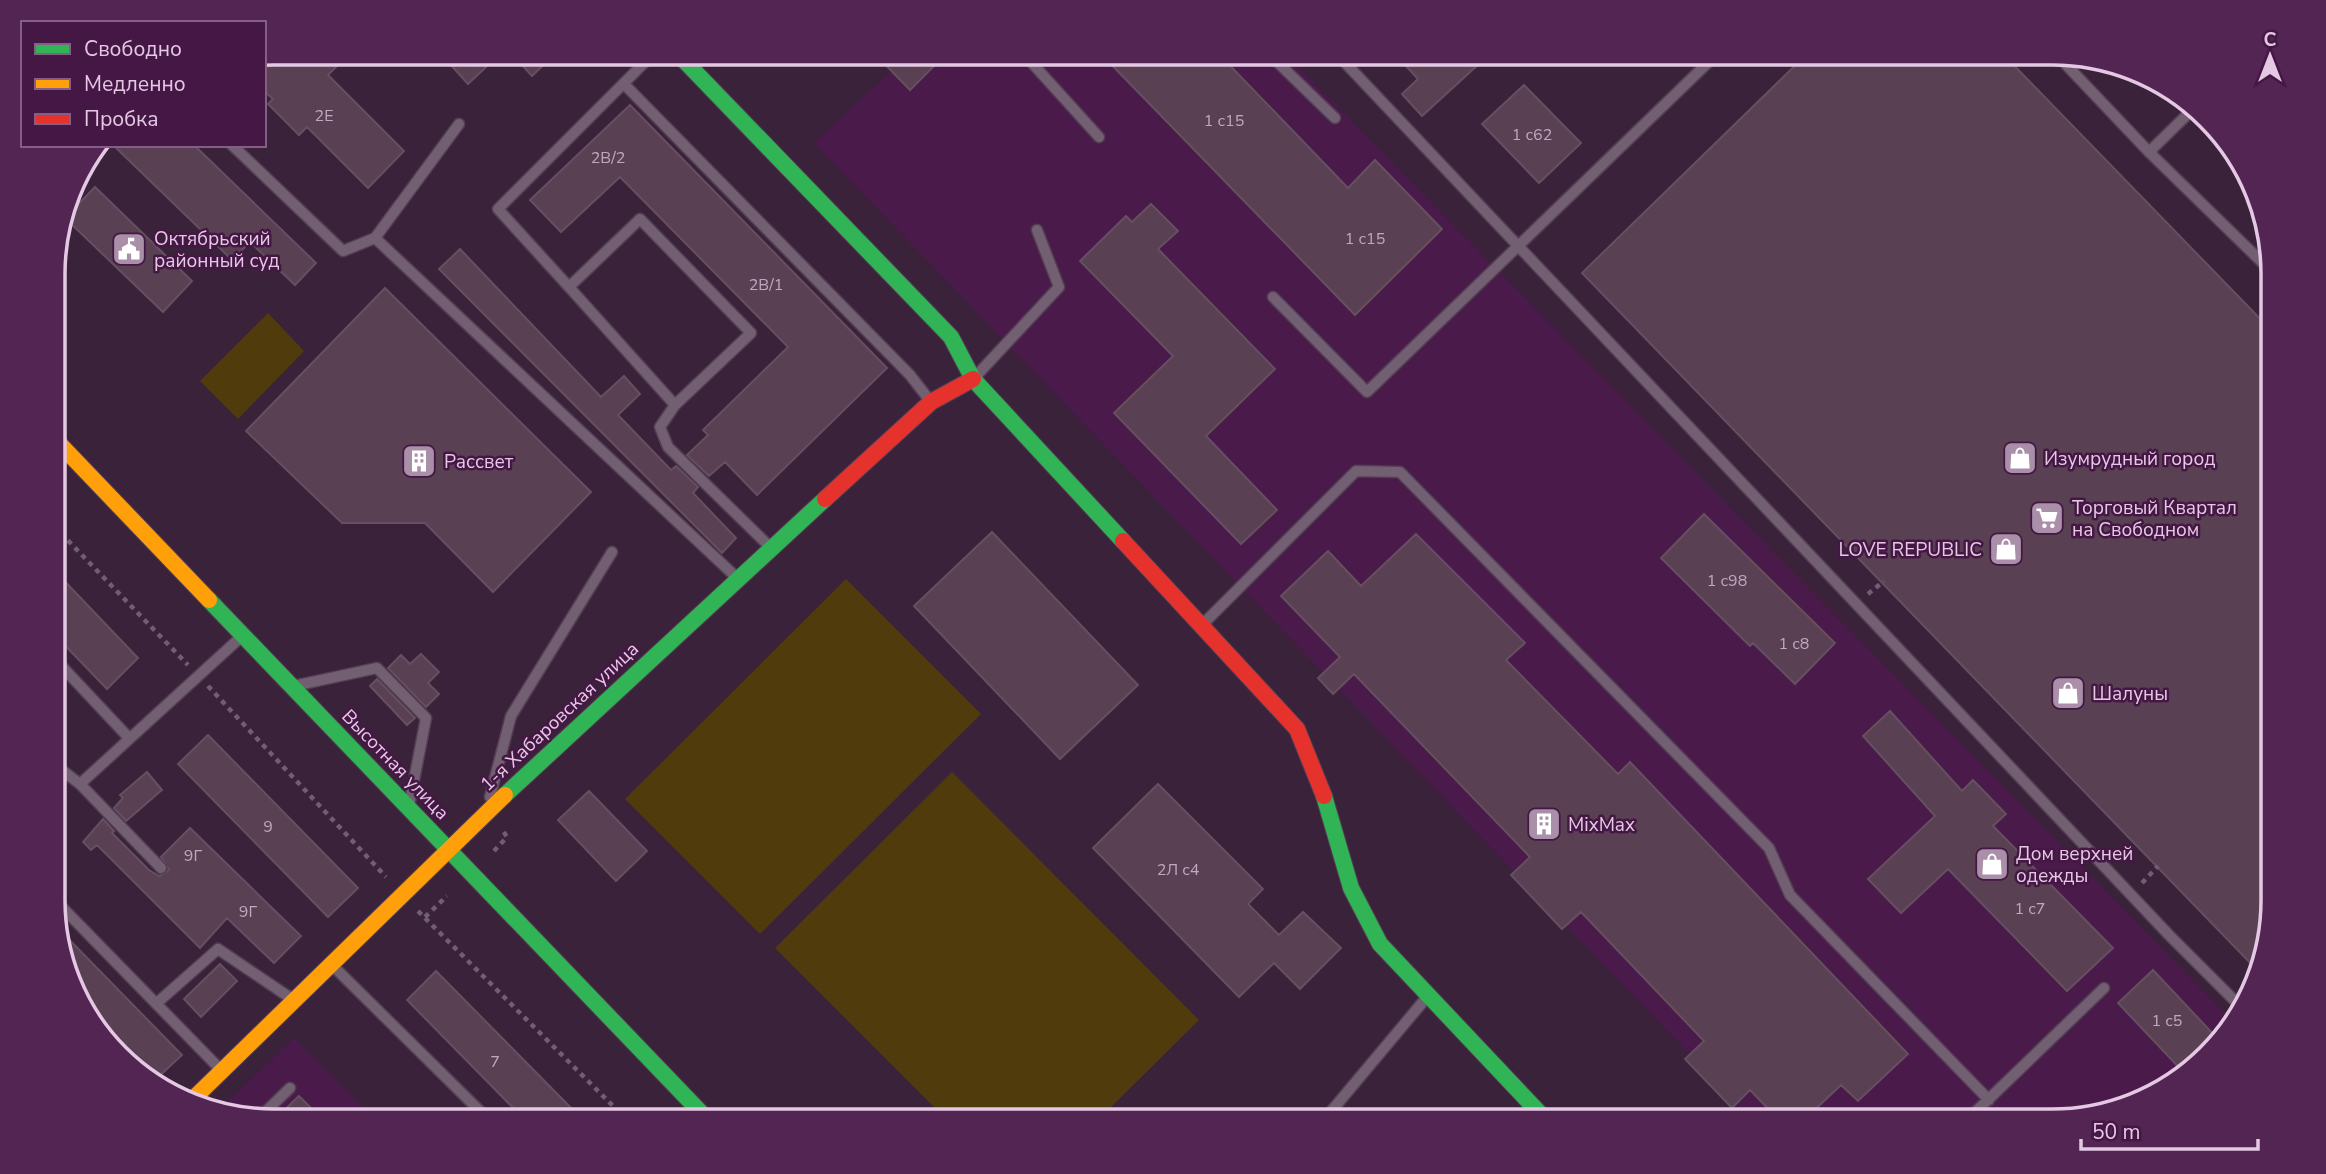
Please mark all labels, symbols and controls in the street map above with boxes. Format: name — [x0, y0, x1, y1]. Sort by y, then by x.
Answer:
legend — [21, 21, 266, 147]
north arrow — [2235, 21, 2305, 91]
text: С — [2264, 27, 2277, 53]
text: Свободно — [84, 35, 182, 63]
text: Медленно — [84, 70, 186, 98]
text: Пробка — [84, 105, 158, 133]
house number: 2Е — [315, 105, 333, 127]
house number: 1 с15 — [1204, 110, 1244, 132]
house number: 1 с62 — [1512, 124, 1552, 146]
house number: 2В/2 — [591, 147, 625, 169]
place label: Октябрьский районный суд — [154, 226, 279, 274]
house number: 1 с15 — [1345, 228, 1385, 250]
public building icon: Октябрьский районный суд — [110, 230, 148, 268]
house number: 2В/1 — [749, 274, 783, 296]
shop icon: Изумрудный город — [2001, 439, 2039, 477]
building icon: Рассвет — [400, 442, 438, 480]
place label: Изумрудный город — [2044, 446, 2215, 472]
place label: Рассвет — [444, 449, 514, 475]
place label: Торговый Квартал на Свободном — [2072, 495, 2237, 543]
supermarket icon: Торговый Квартал на Свободном — [2028, 499, 2066, 537]
shop icon: LOVE REPUBLIC — [1987, 530, 2025, 568]
place label: LOVE REPUBLIC — [1839, 537, 1982, 563]
house number: 1 с98 — [1707, 570, 1747, 592]
house number: 1 с8 — [1779, 633, 1809, 655]
street label: 1-я Хабаровская улица — [475, 636, 645, 797]
shop icon: Шалуны — [2049, 674, 2087, 712]
place label: Шалуны — [2092, 681, 2168, 707]
street label: Высотная улица — [336, 704, 455, 826]
building icon: MixMax — [1525, 805, 1563, 843]
place label: MixMax — [1568, 812, 1635, 838]
house number: 9 — [263, 816, 273, 838]
place label: Дом верхней одежды — [2016, 841, 2133, 889]
house number: 9Г — [184, 845, 202, 867]
shop icon: Дом верхней одежды — [1973, 845, 2011, 883]
house number: 2Л с4 — [1157, 859, 1200, 881]
house number: 1 с7 — [2015, 898, 2045, 920]
house number: 9Г — [239, 901, 257, 923]
house number: 1 с5 — [2152, 1010, 2182, 1032]
house number: 7 — [490, 1051, 500, 1073]
scale bar — [2081, 1108, 2258, 1152]
text: 50 m — [2092, 1118, 2141, 1146]

